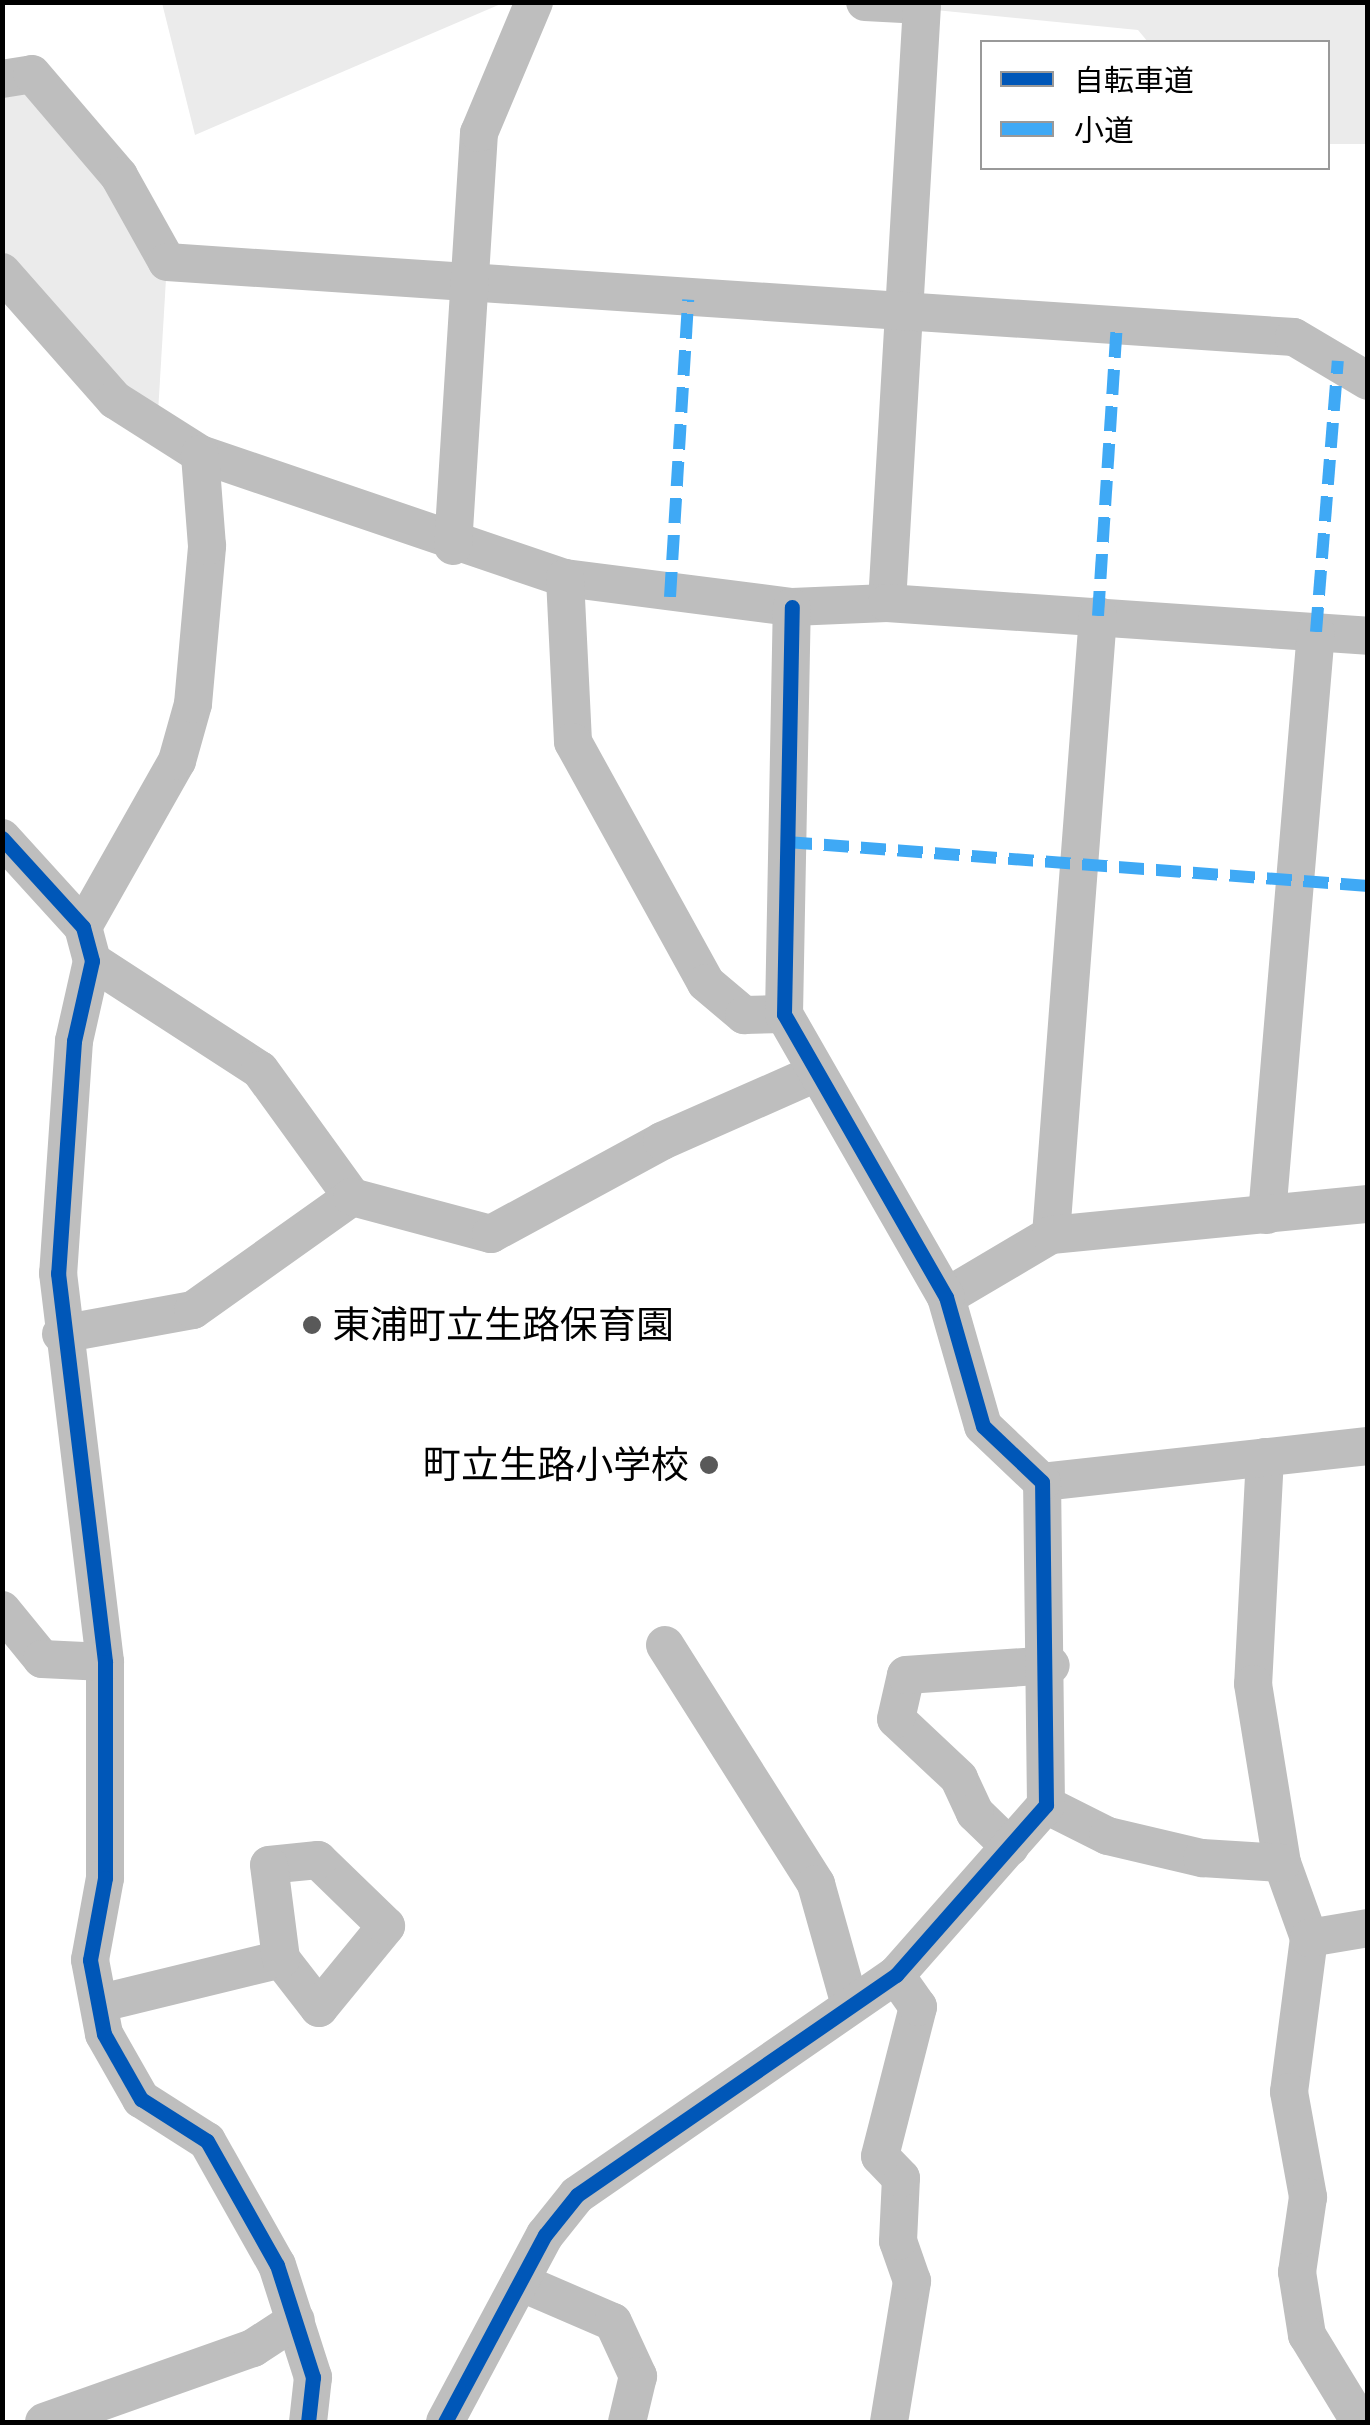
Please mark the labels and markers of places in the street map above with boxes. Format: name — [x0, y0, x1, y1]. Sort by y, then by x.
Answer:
place label: 東浦町立生路保育園 — [332, 1302, 674, 1348]
marker: 東浦町立生路保育園 — [301, 1314, 323, 1336]
place label: 町立生路小学校 — [423, 1442, 689, 1488]
marker: 町立生路小学校 — [698, 1454, 720, 1476]

